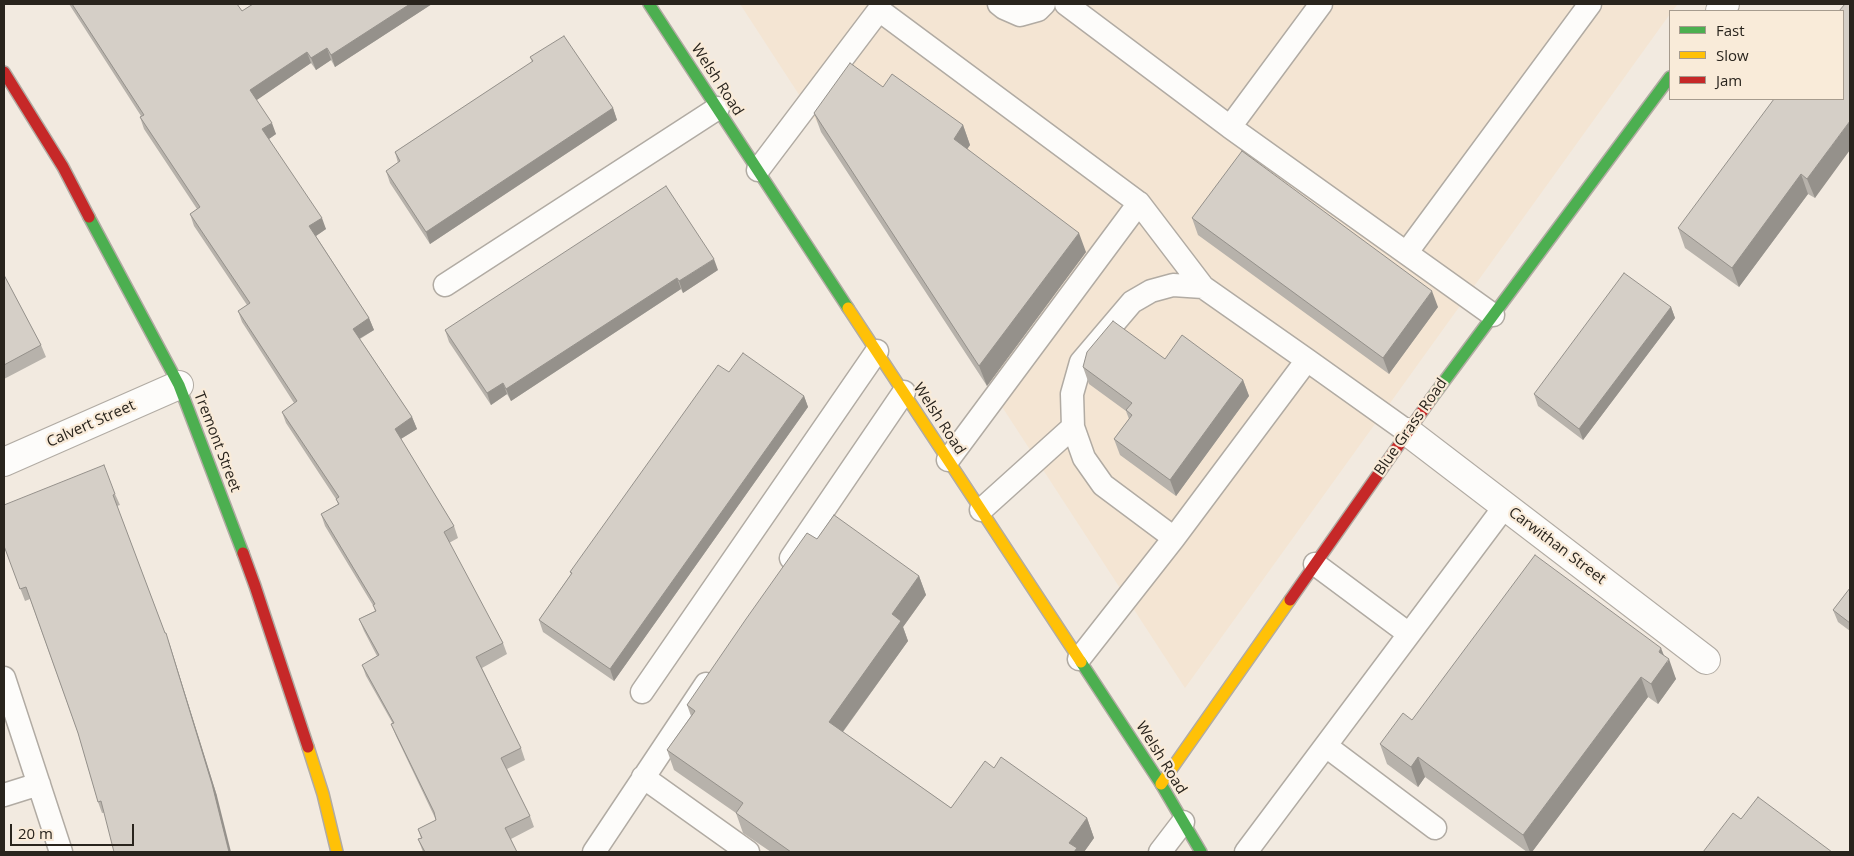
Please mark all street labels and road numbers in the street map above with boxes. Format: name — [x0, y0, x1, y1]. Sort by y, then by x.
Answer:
street label: Welsh Road — [687, 41, 747, 119]
street label: Blue Grass Road — [1371, 375, 1451, 479]
street label: Welsh Road — [909, 380, 969, 458]
street label: Tremont Street — [190, 389, 244, 495]
street label: Calvert Street — [44, 397, 138, 451]
street label: Carwithan Street — [1505, 504, 1609, 588]
street label: Welsh Road — [1132, 718, 1190, 798]

